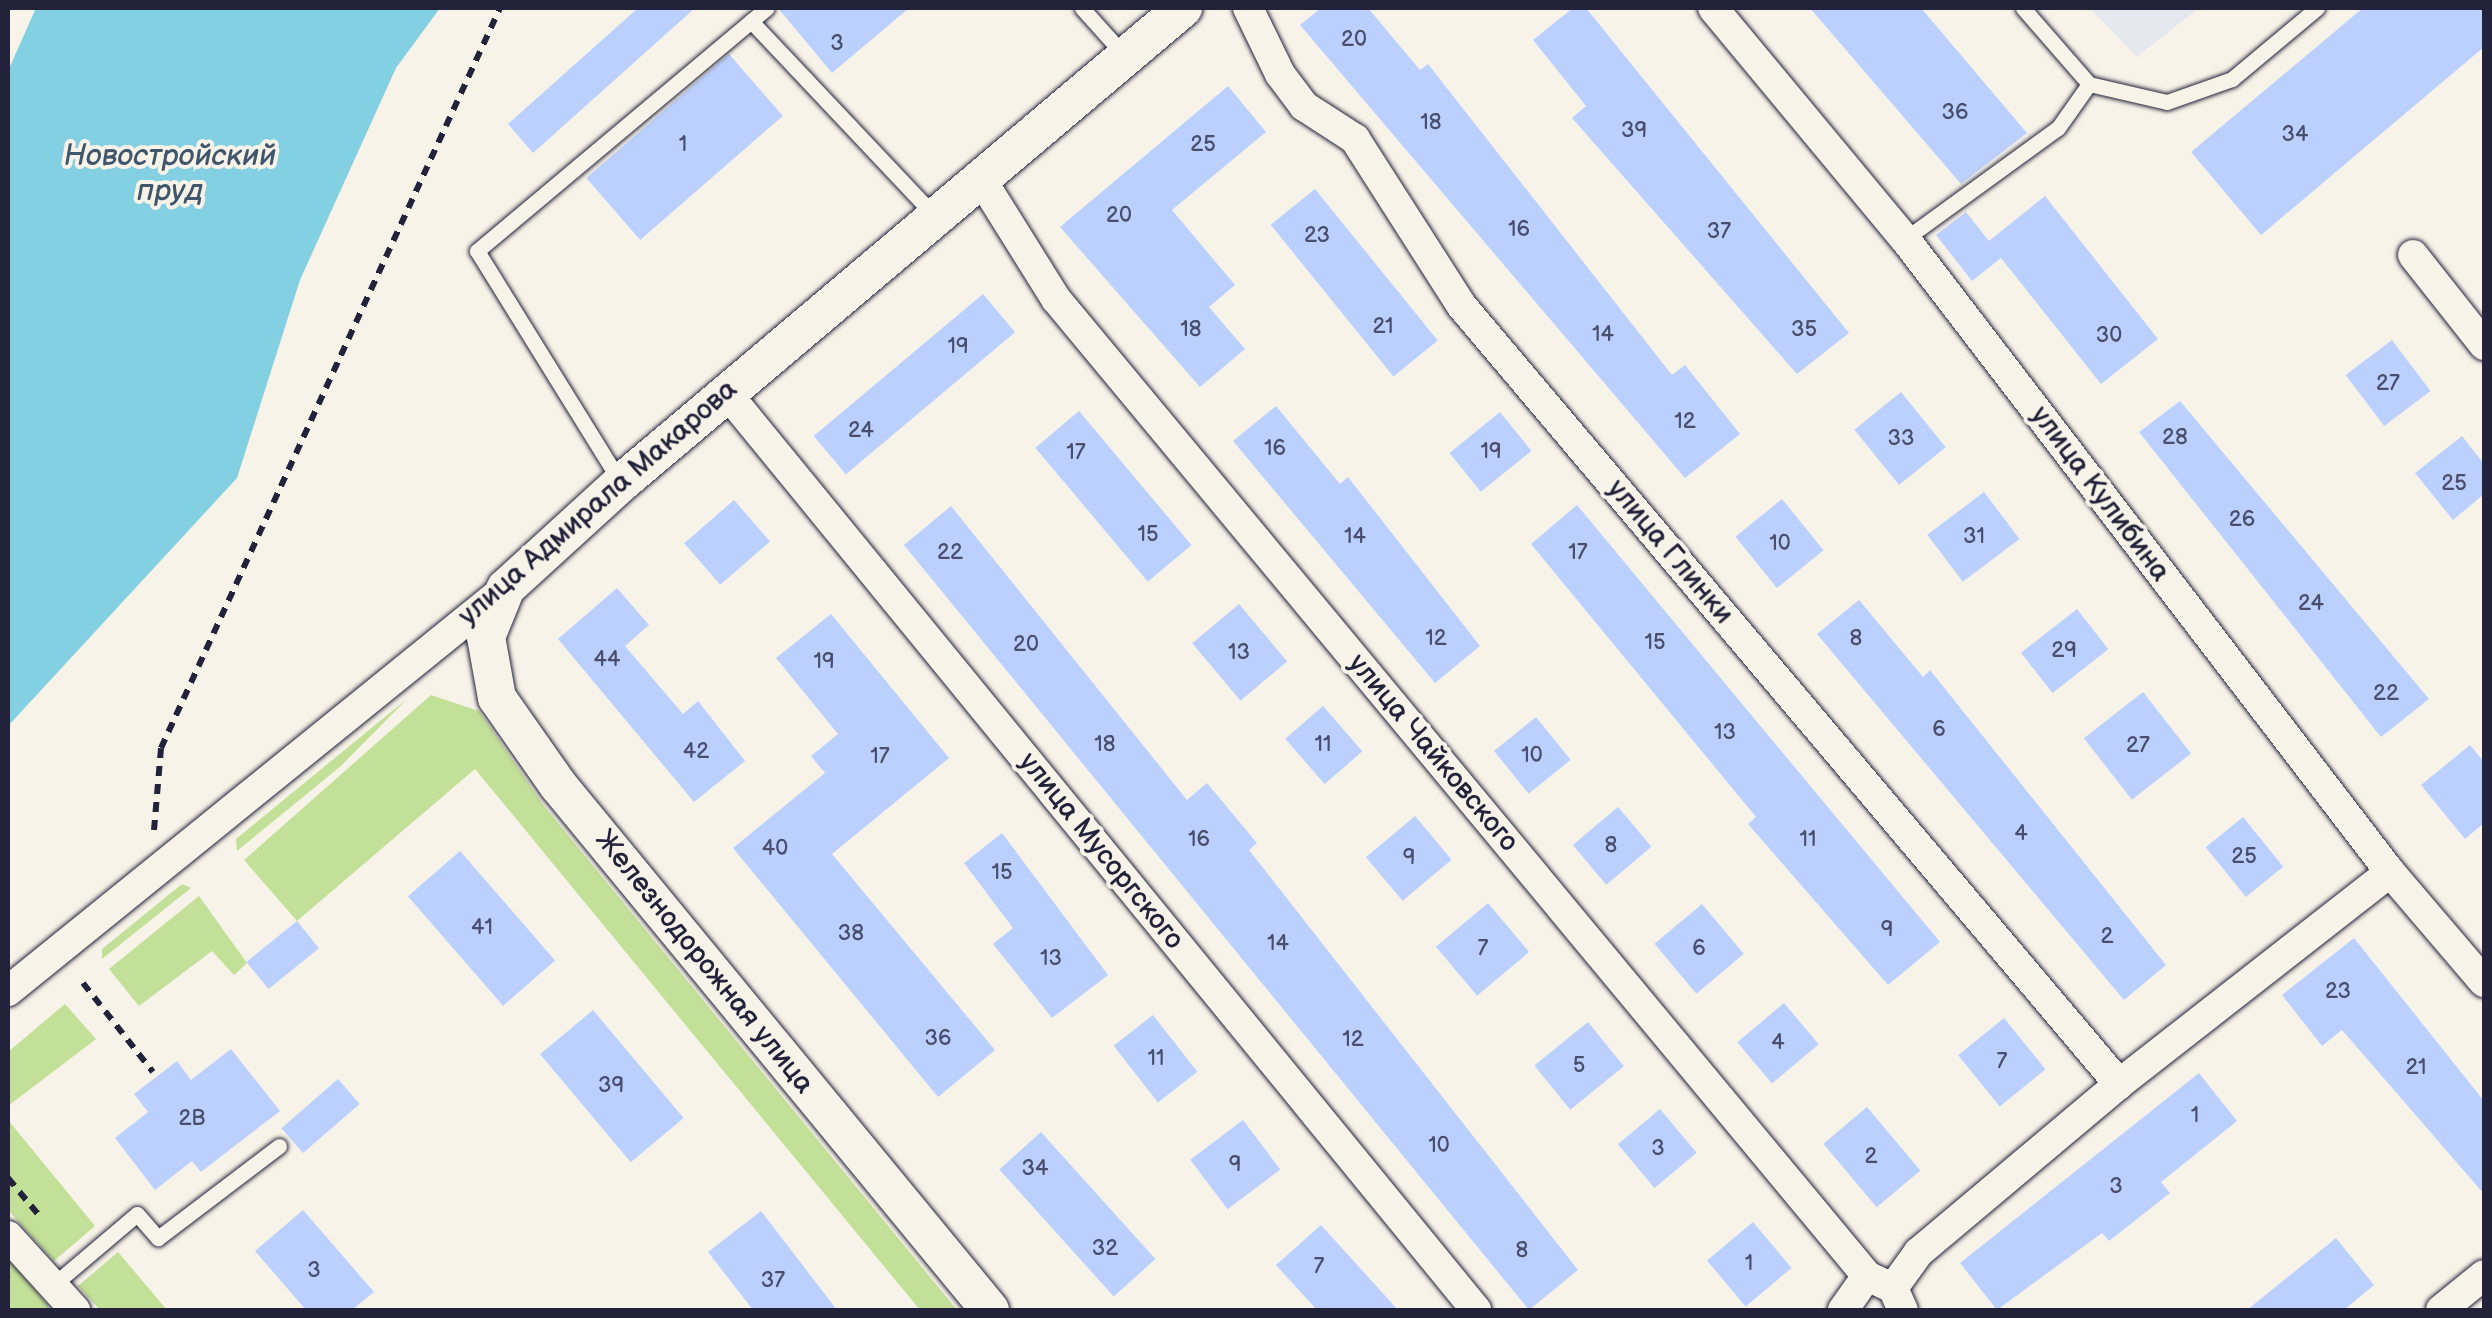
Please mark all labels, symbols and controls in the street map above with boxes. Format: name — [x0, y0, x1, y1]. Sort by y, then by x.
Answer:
house number: 20 — [1341, 27, 1367, 53]
house number: 3 — [830, 31, 844, 57]
house number: 36 — [1942, 100, 1968, 126]
house number: 18 — [1420, 110, 1442, 136]
house number: 39 — [1621, 118, 1647, 144]
house number: 34 — [2282, 122, 2308, 148]
house number: 1 — [679, 132, 687, 158]
house number: 25 — [1190, 132, 1216, 158]
water label: Новостройский пруд — [64, 138, 276, 208]
house number: 20 — [1106, 203, 1132, 229]
house number: 16 — [1508, 217, 1530, 243]
house number: 37 — [1707, 219, 1731, 245]
house number: 23 — [1304, 223, 1330, 249]
house number: 21 — [1372, 314, 1394, 340]
house number: 18 — [1180, 317, 1202, 343]
house number: 35 — [1791, 317, 1817, 343]
house number: 14 — [1592, 322, 1614, 348]
house number: 30 — [2096, 323, 2122, 349]
house number: 19 — [947, 334, 969, 360]
house number: 27 — [2376, 371, 2400, 397]
street label: улица Адмирала Макарова — [452, 373, 744, 633]
street label: улица Кулибина — [2023, 400, 2177, 588]
house number: 12 — [1674, 409, 1696, 435]
house number: 24 — [848, 418, 874, 444]
house number: 28 — [2162, 425, 2188, 451]
house number: 33 — [1887, 426, 1915, 452]
house number: 16 — [1264, 436, 1286, 462]
house number: 19 — [1480, 439, 1502, 465]
house number: 17 — [1066, 440, 1086, 466]
house number: 25 — [2441, 471, 2467, 497]
street label: улица Глинки — [1600, 473, 1740, 631]
house number: 26 — [2229, 507, 2255, 533]
house number: 15 — [1137, 522, 1159, 548]
house number: 14 — [1344, 524, 1366, 550]
house number: 31 — [1963, 524, 1985, 550]
house number: 10 — [1769, 531, 1791, 557]
house number: 22 — [937, 540, 963, 566]
house number: 17 — [1568, 540, 1588, 566]
house number: 24 — [2298, 591, 2324, 617]
house number: 12 — [1425, 626, 1447, 652]
house number: 8 — [1850, 626, 1862, 652]
house number: 15 — [1644, 630, 1666, 656]
house number: 20 — [1013, 632, 1039, 658]
house number: 29 — [2051, 638, 2077, 664]
house number: 13 — [1228, 640, 1250, 666]
house number: 44 — [594, 647, 620, 673]
street label: улица Чайковского — [1341, 647, 1525, 859]
house number: 19 — [813, 649, 835, 675]
house number: 22 — [2373, 681, 2399, 707]
house number: 6 — [1932, 717, 1946, 743]
house number: 13 — [1714, 720, 1736, 746]
house number: 18 — [1094, 732, 1116, 758]
house number: 11 — [1314, 732, 1332, 758]
house number: 27 — [2126, 733, 2150, 759]
house number: 42 — [683, 739, 709, 765]
house number: 10 — [1521, 743, 1543, 769]
house number: 17 — [870, 744, 890, 770]
street label: улица Мусоргского — [1011, 746, 1191, 956]
house number: 4 — [2014, 821, 2028, 847]
street label: Железнодорожная улица — [587, 824, 821, 1100]
house number: 16 — [1188, 827, 1210, 853]
house number: 11 — [1799, 827, 1817, 853]
house number: 8 — [1605, 833, 1617, 859]
house number: 40 — [762, 836, 788, 862]
house number: 25 — [2231, 844, 2257, 870]
house number: 9 — [1403, 845, 1415, 871]
house number: 15 — [991, 860, 1013, 886]
house number: 41 — [471, 915, 493, 941]
house number: 9 — [1881, 917, 1893, 943]
house number: 38 — [838, 921, 864, 947]
house number: 2 — [2101, 924, 2113, 950]
house number: 14 — [1267, 931, 1289, 957]
house number: 7 — [1478, 936, 1488, 962]
house number: 6 — [1692, 936, 1706, 962]
house number: 13 — [1040, 946, 1062, 972]
house number: 23 — [2325, 979, 2351, 1005]
house number: 36 — [925, 1026, 951, 1052]
house number: 12 — [1342, 1027, 1364, 1053]
house number: 4 — [1771, 1030, 1785, 1056]
house number: 11 — [1147, 1046, 1165, 1072]
house number: 7 — [1997, 1049, 2007, 1075]
house number: 5 — [1573, 1053, 1585, 1079]
house number: 21 — [2405, 1055, 2427, 1081]
house number: 39 — [598, 1073, 624, 1099]
house number: 1 — [2191, 1103, 2199, 1129]
house number: 2В — [179, 1106, 205, 1132]
house number: 10 — [1428, 1133, 1450, 1159]
house number: 3 — [1651, 1136, 1665, 1162]
house number: 2 — [1865, 1144, 1877, 1170]
house number: 9 — [1229, 1152, 1241, 1178]
house number: 34 — [1022, 1156, 1048, 1182]
house number: 3 — [2109, 1174, 2123, 1200]
house number: 32 — [1092, 1236, 1118, 1262]
house number: 8 — [1516, 1238, 1528, 1264]
house number: 1 — [1745, 1251, 1753, 1277]
house number: 7 — [1314, 1254, 1324, 1280]
house number: 3 — [307, 1258, 321, 1284]
house number: 37 — [761, 1268, 785, 1294]

